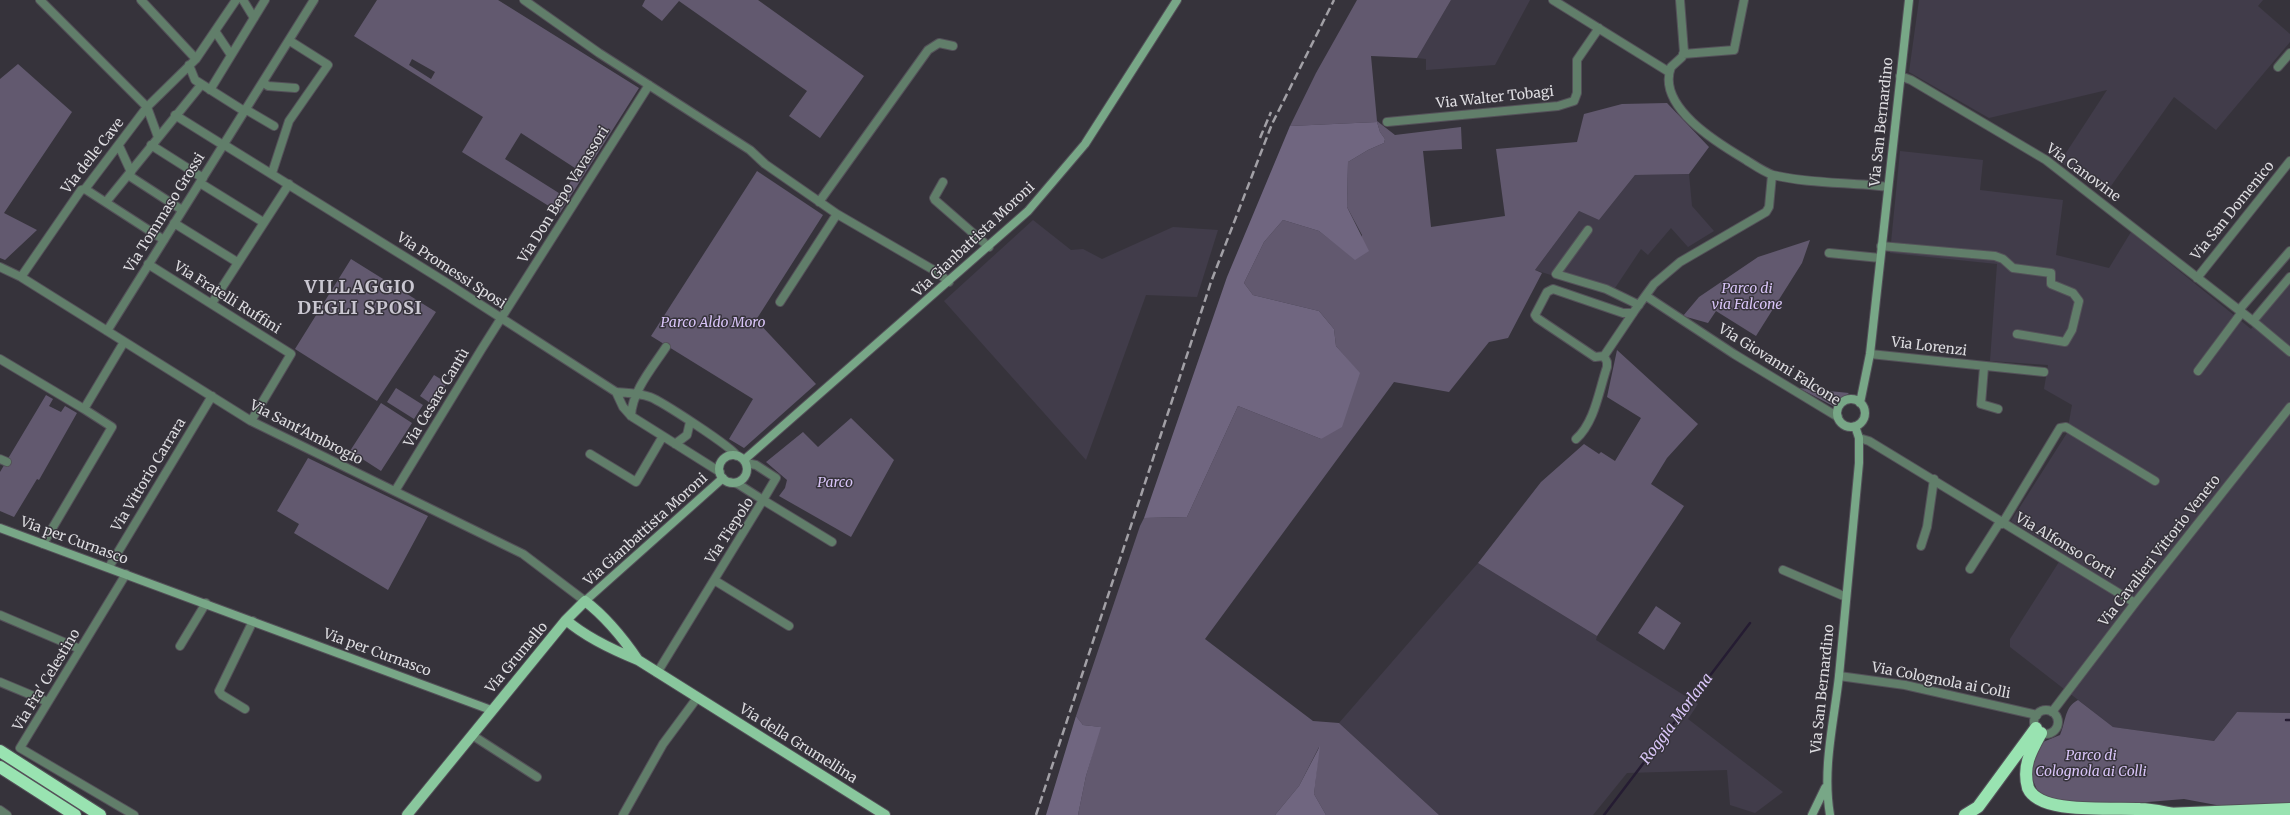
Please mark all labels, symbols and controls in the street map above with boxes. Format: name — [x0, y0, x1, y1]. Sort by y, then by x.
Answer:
street label: Via San Bernardino — [1867, 57, 1897, 187]
street label: Via Walter Tobagi — [1435, 83, 1555, 113]
street label: Via delle Cave — [58, 115, 128, 197]
street label: Via Don Bepo Vavassori — [515, 124, 613, 266]
street label: Via Canovine — [2043, 140, 2123, 206]
street label: Via Tommaso Grossi — [121, 150, 209, 276]
street label: Via San Domenico — [2188, 158, 2278, 264]
street label: Via Gianbattista Moroni — [910, 179, 1038, 301]
street label: Via Promessi Sposi — [393, 229, 509, 313]
street label: Via Fratelli Ruffini — [170, 258, 284, 338]
district label: VILLAGGIO DEGLI SPOSI — [297, 277, 423, 320]
park label: Parco di via Falcone — [1712, 281, 1782, 314]
park label: Parco Aldo Moro — [661, 315, 765, 331]
street label: Via Giovanni Falcone — [1715, 321, 1843, 409]
street label: Via Lorenzi — [1890, 334, 1968, 360]
street label: Via Cesare Cantù — [401, 346, 473, 450]
street label: Via Sant'Ambrogio — [247, 397, 365, 469]
street label: Via Vittorio Carrara — [108, 415, 190, 535]
street label: Via Gianbattista Moroni — [581, 470, 711, 590]
street label: Via Cavalieri Vittorio Veneto — [2096, 472, 2224, 630]
park label: Parco — [817, 475, 853, 491]
street label: Via Tiepolo — [702, 495, 758, 567]
street label: Via Alfonso Corti — [2012, 510, 2118, 582]
street label: Via per Curnasco — [18, 514, 130, 568]
street label: Via Grumello — [482, 619, 552, 697]
street label: Via San Bernardino — [1808, 624, 1838, 754]
street label: Via Fra' Celestino — [10, 626, 84, 734]
street label: Via per Curnasco — [321, 626, 433, 680]
street label: Via Colognola ai Colli — [1870, 659, 2012, 703]
water label: Roggia Morlana — [1637, 670, 1717, 768]
street label: Via della Grumellina — [736, 701, 860, 787]
park label: Parco di Colognola ai Colli — [2035, 748, 2147, 780]

